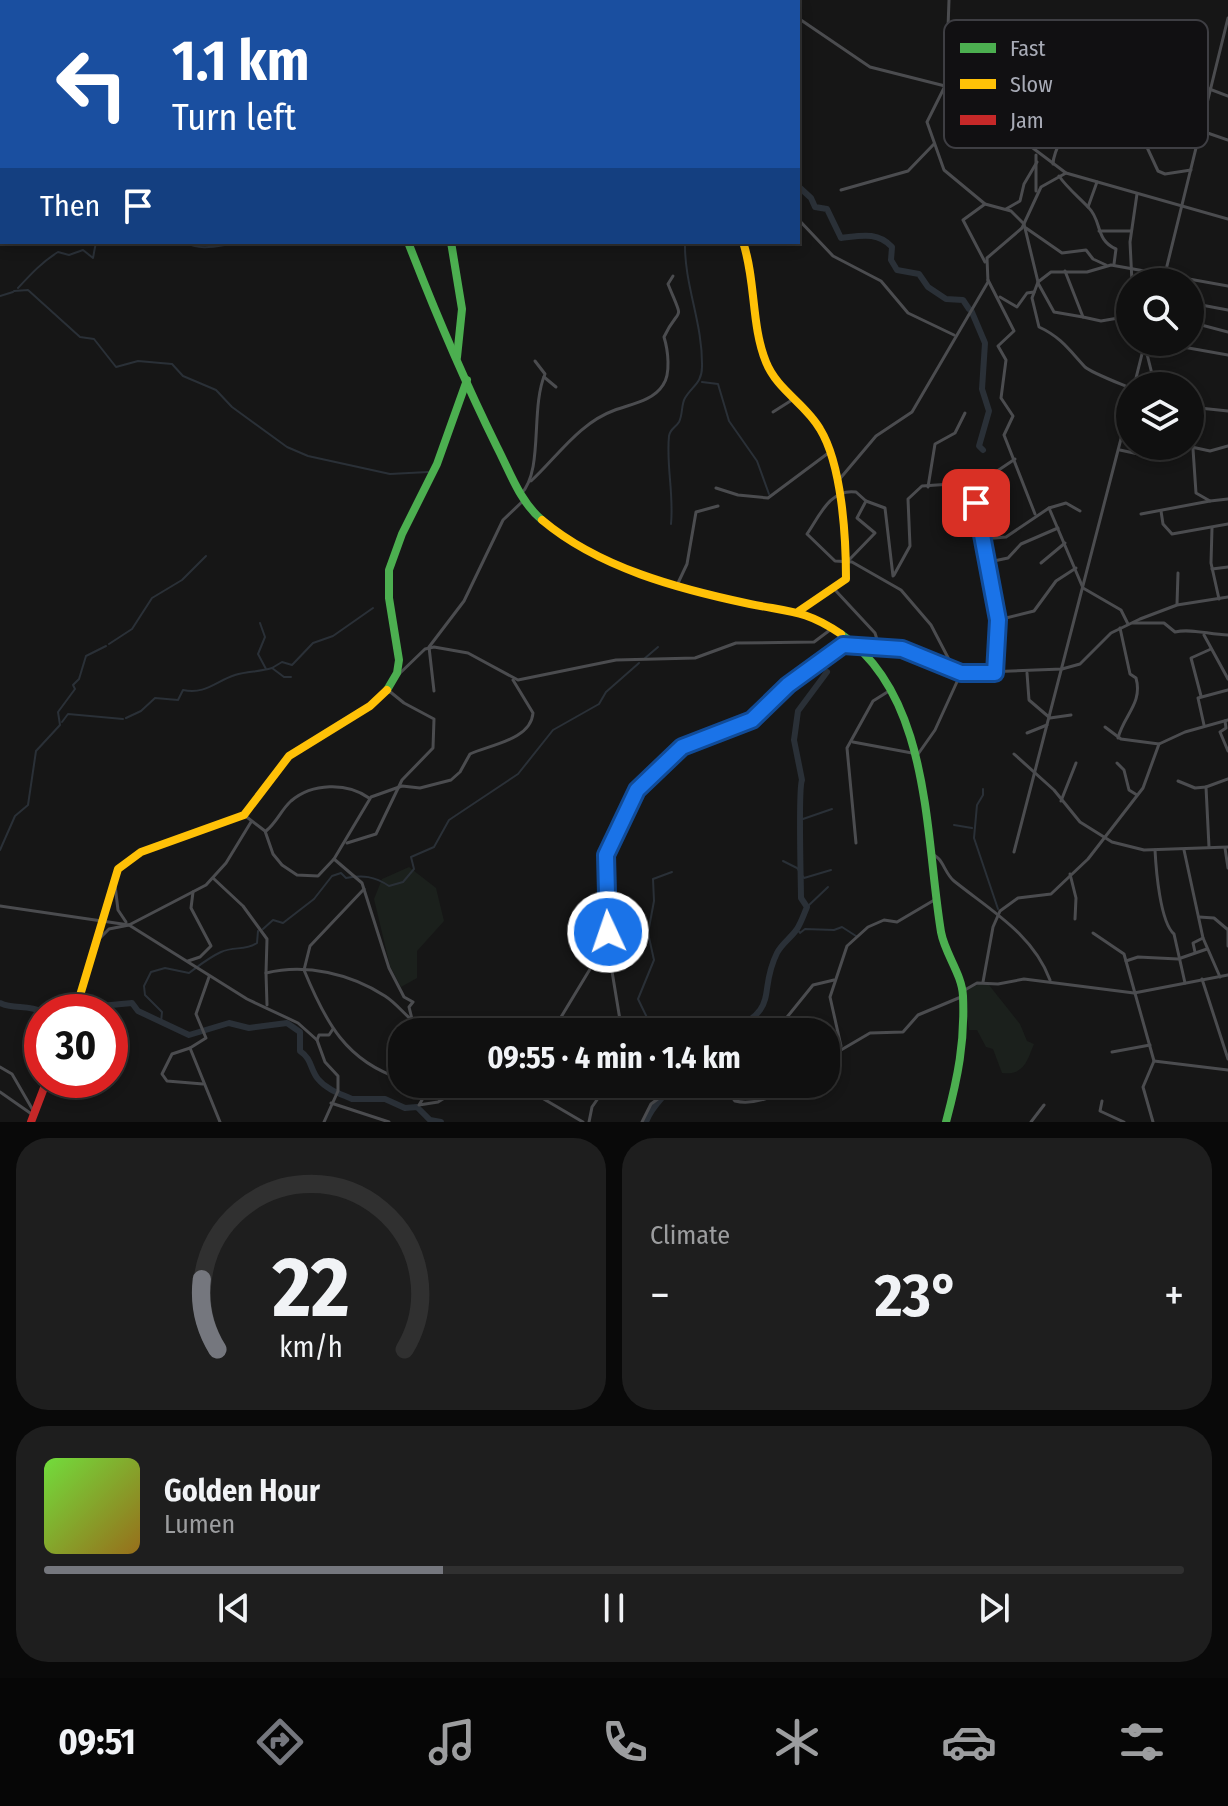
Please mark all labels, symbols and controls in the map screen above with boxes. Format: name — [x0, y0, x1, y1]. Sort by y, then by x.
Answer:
legend — [944, 20, 1208, 148]
text: 1.1 km — [172, 28, 309, 95]
icon: left — [40, 32, 144, 136]
text: Fast — [1010, 35, 1046, 62]
text: Slow — [1010, 71, 1053, 98]
text: Turn left — [172, 96, 296, 140]
text: Jam — [1010, 107, 1044, 134]
icon: arrive — [116, 184, 160, 228]
text: Then — [40, 188, 100, 224]
map controls — [1116, 268, 1204, 460]
button: search — [1116, 268, 1204, 356]
button: layers — [1116, 372, 1204, 460]
pin — [942, 469, 1010, 537]
icon: arrive — [954, 481, 998, 525]
position arrow — [566, 890, 650, 974]
speed limit sign: 30 — [24, 994, 128, 1098]
text: 09:55 · 4 min · 1.4 km — [487, 1040, 741, 1076]
text: Climate — [650, 1220, 730, 1251]
text: 22 — [271, 1238, 350, 1338]
text: 23° — [875, 1260, 959, 1332]
text: − — [650, 1269, 670, 1322]
text: + — [1164, 1269, 1184, 1322]
text: km/h — [279, 1330, 343, 1365]
text: Golden Hour — [164, 1473, 320, 1509]
text: Lumen — [164, 1509, 235, 1540]
icon: previous — [212, 1586, 256, 1630]
icon: pause — [592, 1586, 636, 1630]
icon: next — [972, 1586, 1016, 1630]
icon: directions — [252, 1714, 308, 1770]
icon: music — [424, 1714, 480, 1770]
icon: phone — [597, 1714, 653, 1770]
icon: climate — [769, 1714, 825, 1770]
icon: car — [941, 1714, 997, 1770]
icon: filters — [1114, 1714, 1170, 1770]
text: 09:51 — [58, 1720, 136, 1764]

